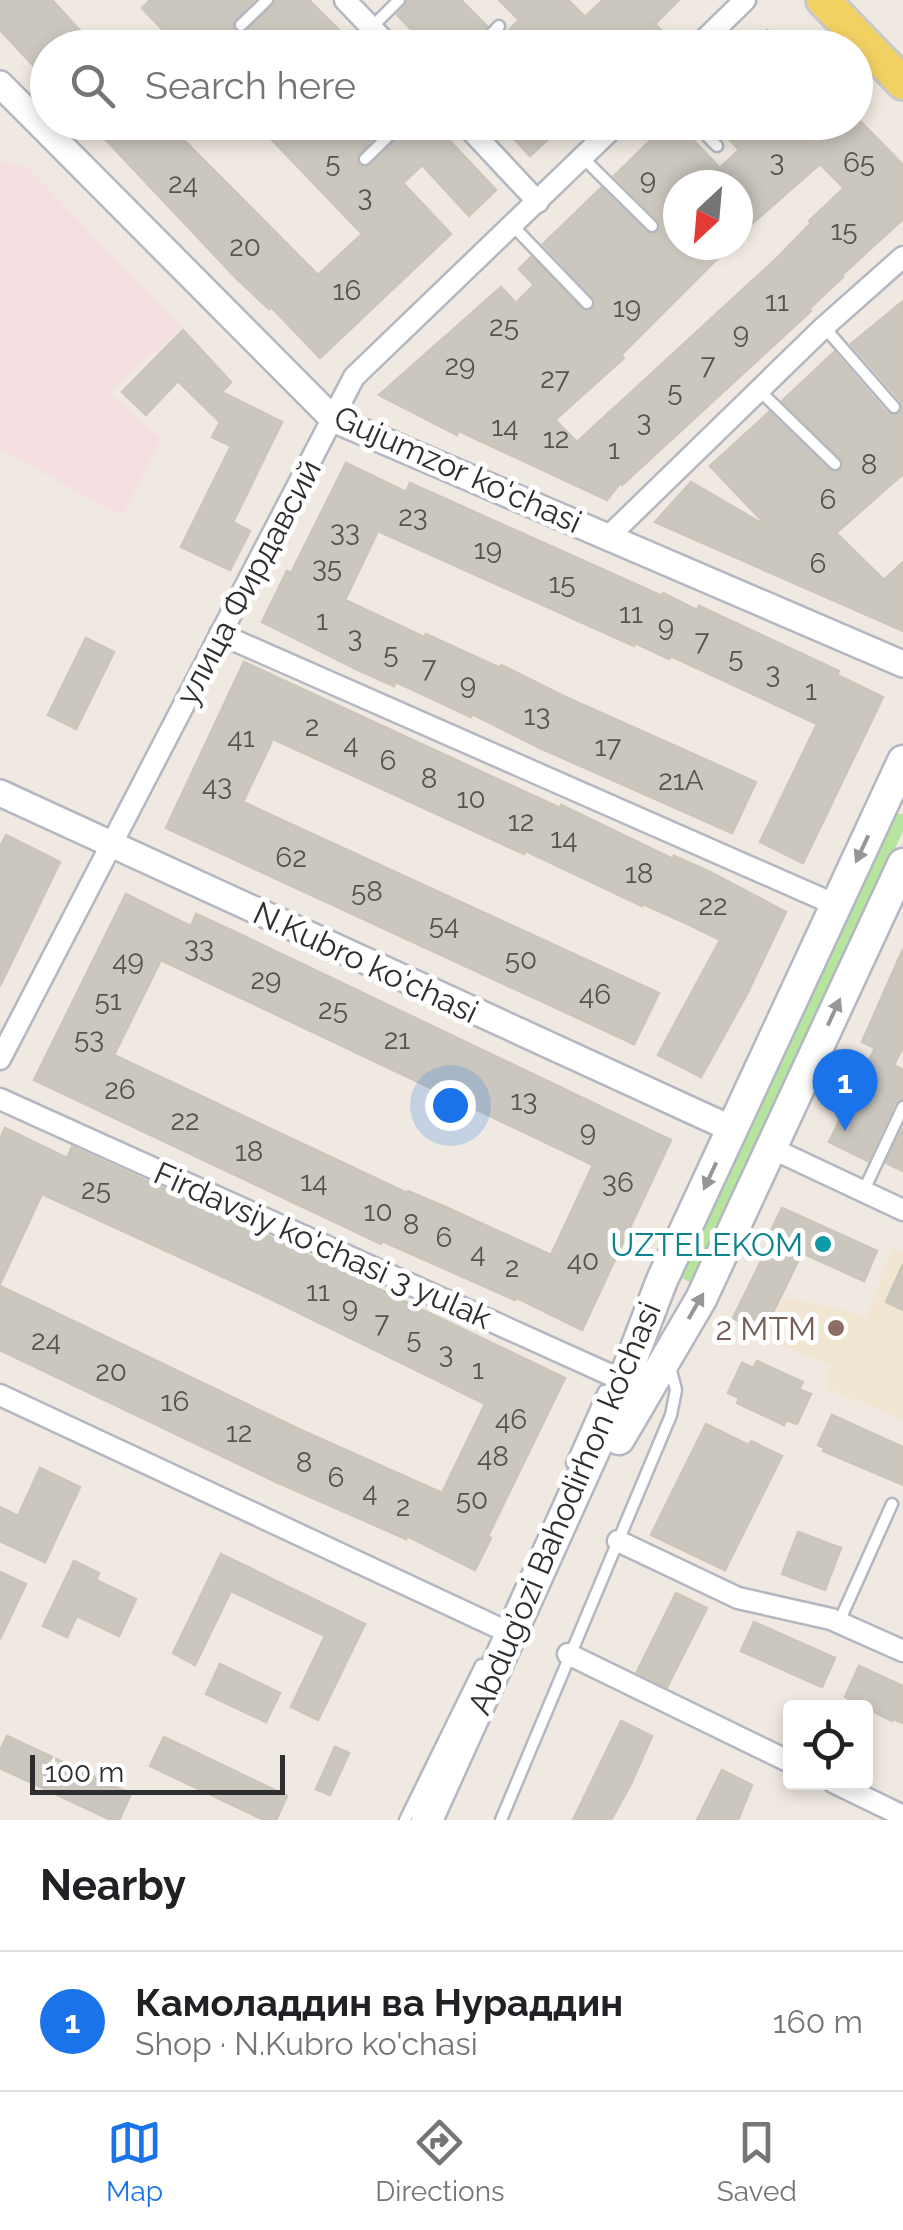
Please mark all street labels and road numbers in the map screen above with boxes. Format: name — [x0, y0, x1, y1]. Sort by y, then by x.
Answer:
street label: Gujumzor ko'chasi — [329, 398, 587, 540]
street label: улица Фирдавсий — [168, 453, 328, 711]
street label: N.Kubro ko'chasi — [248, 894, 484, 1030]
street label: Firdavsiy ko'chasi 3 yulak — [149, 1154, 497, 1336]
street label: Abdug’ozi Bahodirhon ko’chasi — [460, 1296, 668, 1720]

